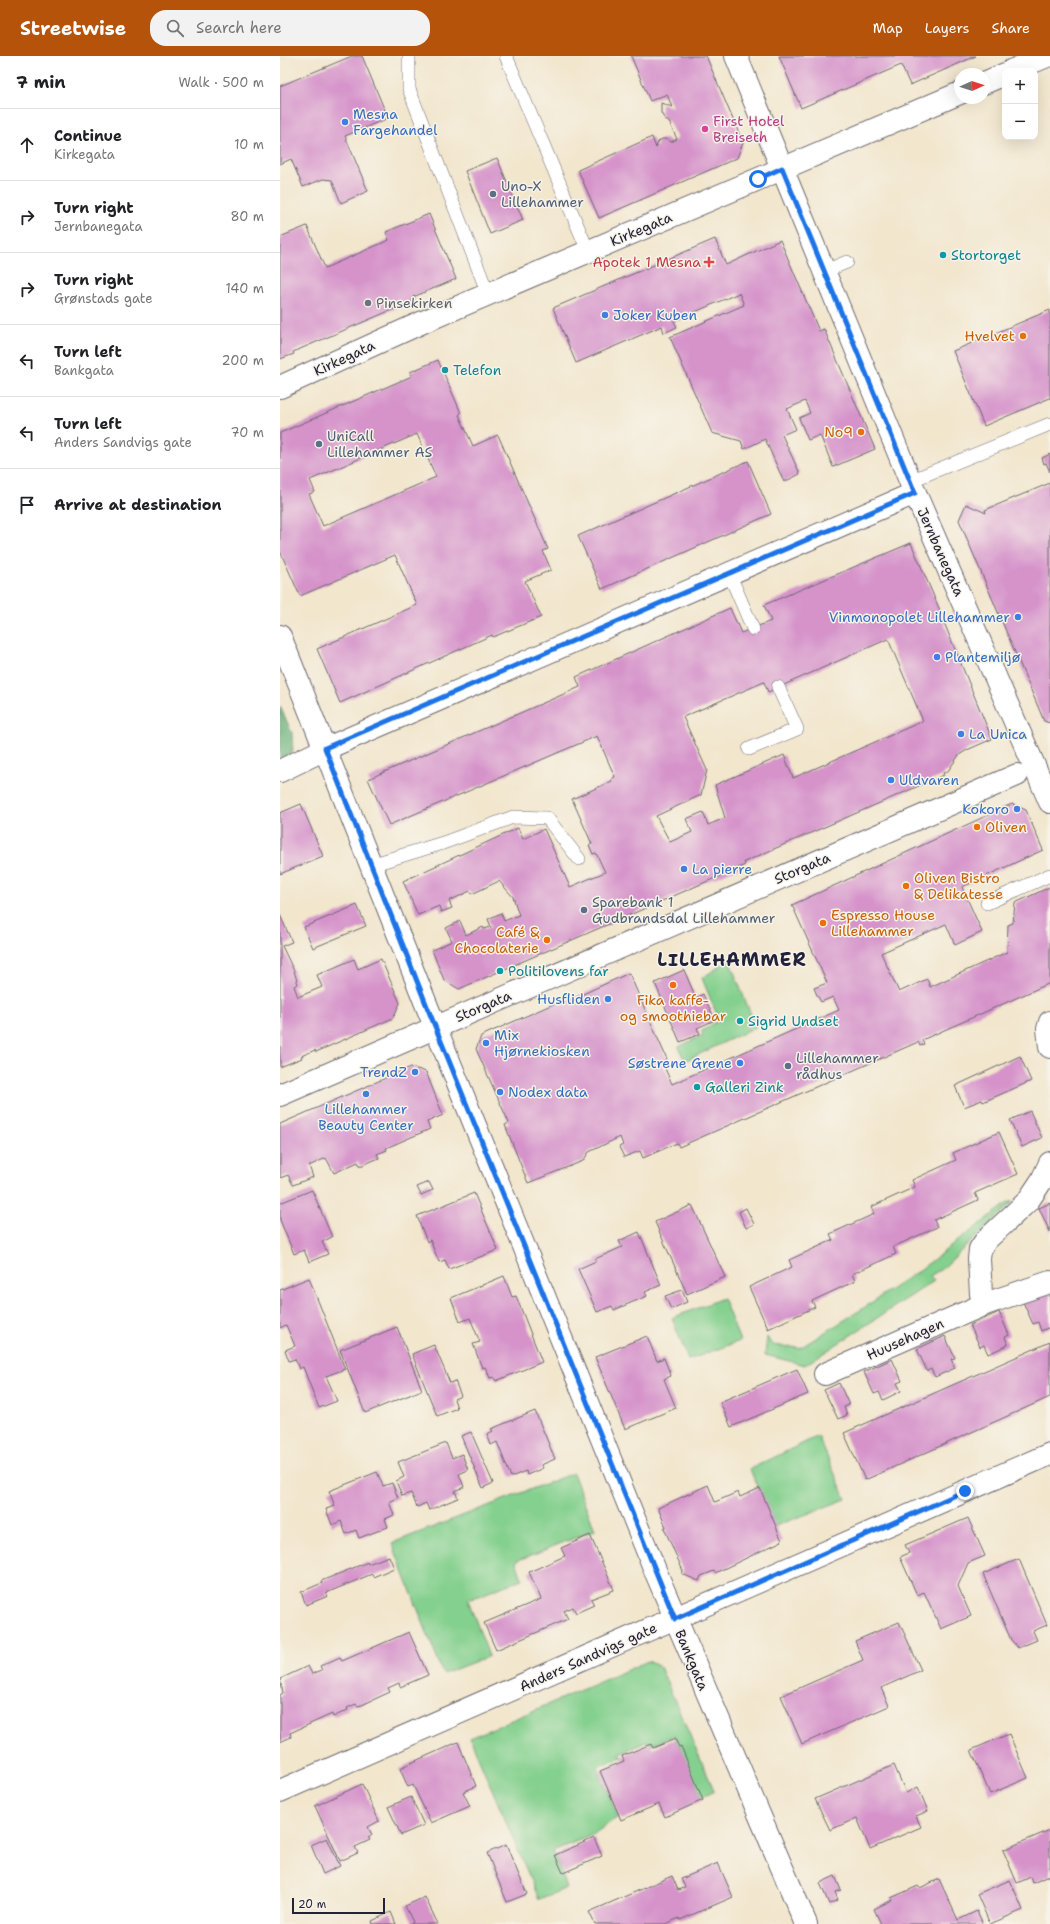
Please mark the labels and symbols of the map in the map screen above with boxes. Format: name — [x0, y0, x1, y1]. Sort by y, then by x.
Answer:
north arrow — [954, 68, 990, 104]
place label: Mesna Fargehandel — [353, 105, 438, 139]
place label: First Hotel Breiseth — [713, 112, 785, 146]
marker: Mesna Fargehandel — [340, 117, 350, 127]
marker: First Hotel Breiseth — [700, 124, 710, 134]
route start — [749, 170, 767, 188]
place label: Uno-X Lillehammer — [501, 177, 584, 211]
marker: Uno-X Lillehammer — [488, 189, 498, 199]
street label: Kirkegata — [607, 208, 675, 250]
place label: Stortorget — [951, 246, 1021, 264]
marker: Stortorget — [938, 250, 948, 260]
place label: Apotek 1 Mesna — [593, 253, 701, 271]
marker: Apotek 1 Mesna — [704, 257, 714, 267]
place label: Pinsekirken — [376, 294, 453, 312]
marker: Pinsekirken — [363, 298, 373, 308]
place label: Joker Kuben — [613, 306, 698, 324]
marker: Joker Kuben — [600, 310, 610, 320]
place label: Hvelvet — [965, 327, 1015, 345]
marker: Hvelvet — [1018, 331, 1028, 341]
street label: Kirkegata — [311, 336, 378, 380]
place label: Telefon — [453, 361, 502, 379]
marker: Telefon — [440, 365, 450, 375]
place label: No9 — [824, 423, 853, 441]
place label: UniCall Lillehammer AS — [327, 427, 433, 461]
marker: No9 — [856, 427, 866, 437]
marker: UniCall Lillehammer AS — [314, 439, 324, 449]
street label: Jernbanegata — [913, 505, 969, 599]
place label: Vinmonopolet Lillehammer — [829, 608, 1010, 626]
marker: Vinmonopolet Lillehammer — [1013, 612, 1023, 622]
place label: Plantemiljø — [945, 648, 1021, 666]
marker: Plantemiljø — [932, 652, 942, 662]
place label: La Unica — [969, 725, 1027, 743]
marker: La Unica — [956, 729, 966, 739]
place label: Uldvaren — [899, 771, 959, 789]
marker: Uldvaren — [886, 775, 896, 785]
place label: Kokoro — [962, 800, 1009, 818]
marker: Kokoro — [1012, 804, 1022, 814]
place label: Oliven — [985, 818, 1027, 836]
marker: Oliven — [972, 822, 982, 832]
street label: Storgata — [771, 848, 833, 888]
place label: La pierre — [692, 860, 752, 878]
marker: La pierre — [679, 864, 689, 874]
place label: Oliven Bistro & Delikatesse — [914, 869, 1003, 903]
marker: Oliven Bistro & Delikatesse — [901, 881, 911, 891]
place label: Sparebank 1 Gudbrandsdal Lillehammer — [592, 893, 776, 927]
marker: Sparebank 1 Gudbrandsdal Lillehammer — [579, 905, 589, 915]
place label: Espresso House Lillehammer — [831, 906, 935, 940]
marker: Espresso House Lillehammer — [818, 918, 828, 928]
place label: Café & Chocolaterie — [455, 923, 539, 957]
marker: Café & Chocolaterie — [542, 935, 552, 945]
district label: LILLEHAMMER — [657, 948, 807, 972]
place label: Politilovens far — [508, 962, 609, 980]
marker: Politilovens far — [495, 966, 505, 976]
marker: Fika kaffe- og smoothiebar — [668, 980, 678, 990]
street label: Storgata — [452, 986, 514, 1026]
place label: Husfliden — [537, 990, 600, 1008]
place label: Fika kaffe- og smoothiebar — [620, 991, 727, 1025]
marker: Husfliden — [603, 994, 613, 1004]
place label: Sigrid Undset — [748, 1012, 839, 1030]
marker: Sigrid Undset — [735, 1016, 745, 1026]
place label: Mix Hjørnekiosken — [494, 1026, 590, 1060]
marker: Mix Hjørnekiosken — [481, 1038, 491, 1048]
place label: Lillehammer rådhus — [796, 1049, 879, 1083]
place label: Søstrene Grene — [628, 1054, 732, 1072]
marker: Søstrene Grene — [735, 1058, 745, 1068]
marker: Lillehammer rådhus — [783, 1061, 793, 1071]
place label: TrendZ — [360, 1063, 407, 1081]
marker: TrendZ — [410, 1067, 420, 1077]
place label: Galleri Zink — [705, 1078, 784, 1096]
marker: Galleri Zink — [692, 1082, 702, 1092]
place label: Nodex data — [508, 1083, 588, 1101]
marker: Nodex data — [495, 1087, 505, 1097]
marker: Lillehammer Beauty Center — [361, 1089, 371, 1099]
place label: Lillehammer Beauty Center — [318, 1100, 414, 1134]
street label: Huusehagen — [864, 1314, 947, 1364]
route end — [956, 1482, 974, 1500]
street label: Anders Sandvigs gate — [517, 1619, 660, 1695]
street label: Bankgata — [671, 1627, 713, 1693]
scale bar — [292, 1896, 385, 1915]

